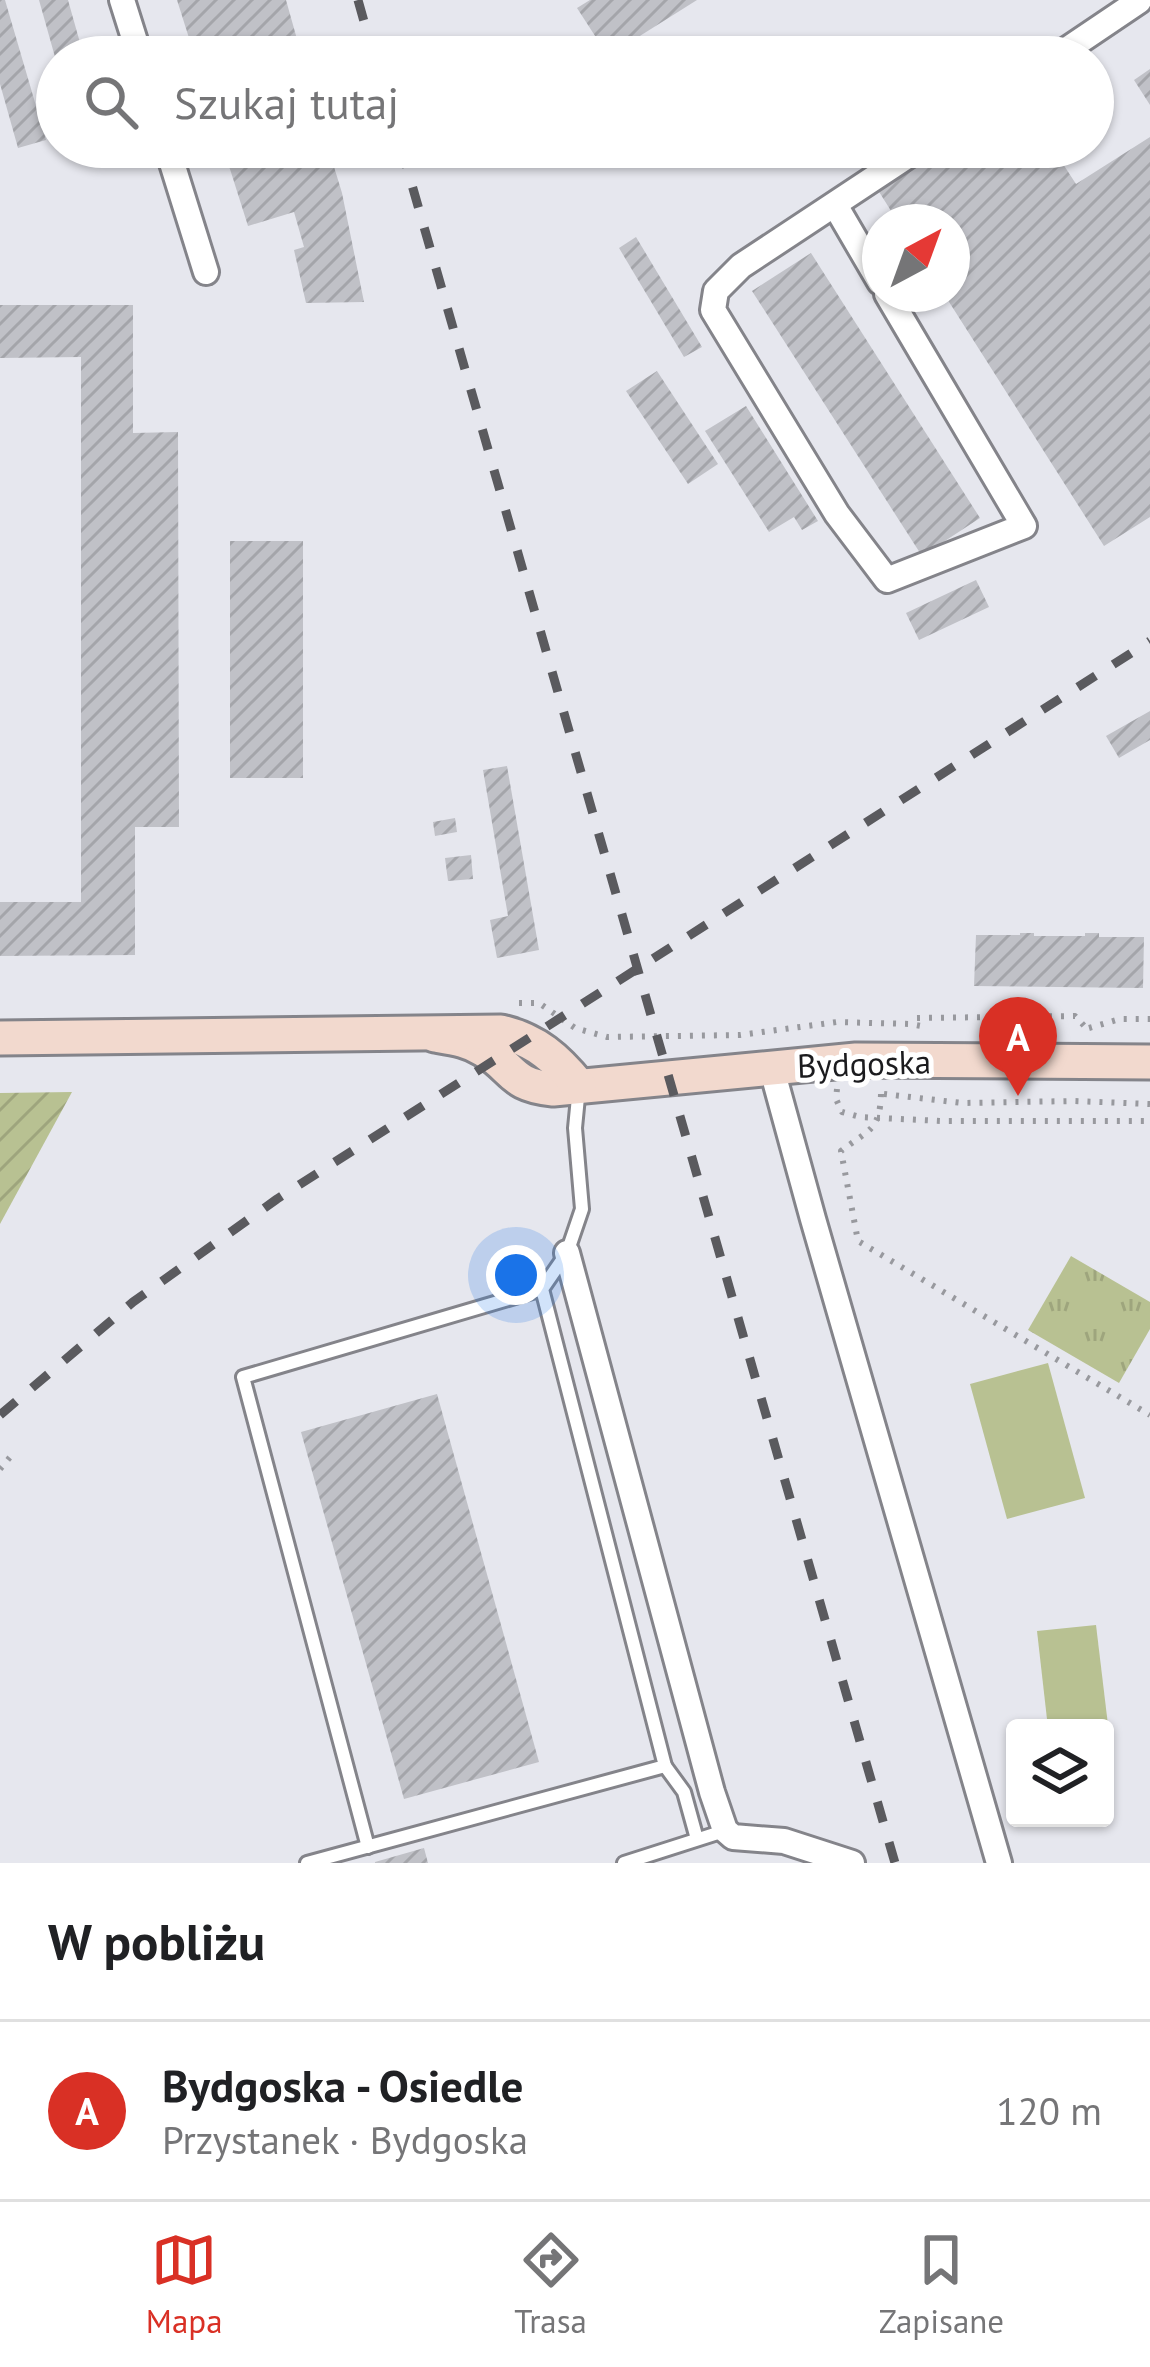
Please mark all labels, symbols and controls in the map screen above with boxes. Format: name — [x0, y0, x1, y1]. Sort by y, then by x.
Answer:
search box — [36, 36, 1114, 168]
icon: search — [78, 69, 144, 135]
text: Szukaj tutaj — [174, 73, 399, 131]
north arrow — [862, 204, 970, 312]
pin: A — [979, 997, 1057, 1096]
street label: Bydgoska — [796, 1039, 932, 1087]
your location — [486, 1245, 546, 1305]
map controls — [1006, 1719, 1114, 1827]
button: layers — [1006, 1719, 1114, 1827]
text: W pobliżu — [48, 1908, 265, 1974]
text: Bydgoska - Osiedle — [162, 2056, 523, 2114]
text: A — [75, 2085, 99, 2136]
text: 120 m — [996, 2085, 1102, 2136]
text: Przystanek · Bydgoska — [162, 2114, 528, 2165]
tab: Mapa — [146, 2227, 223, 2342]
tab: Trasa — [514, 2227, 587, 2342]
tab: Zapisane — [879, 2227, 1004, 2342]

